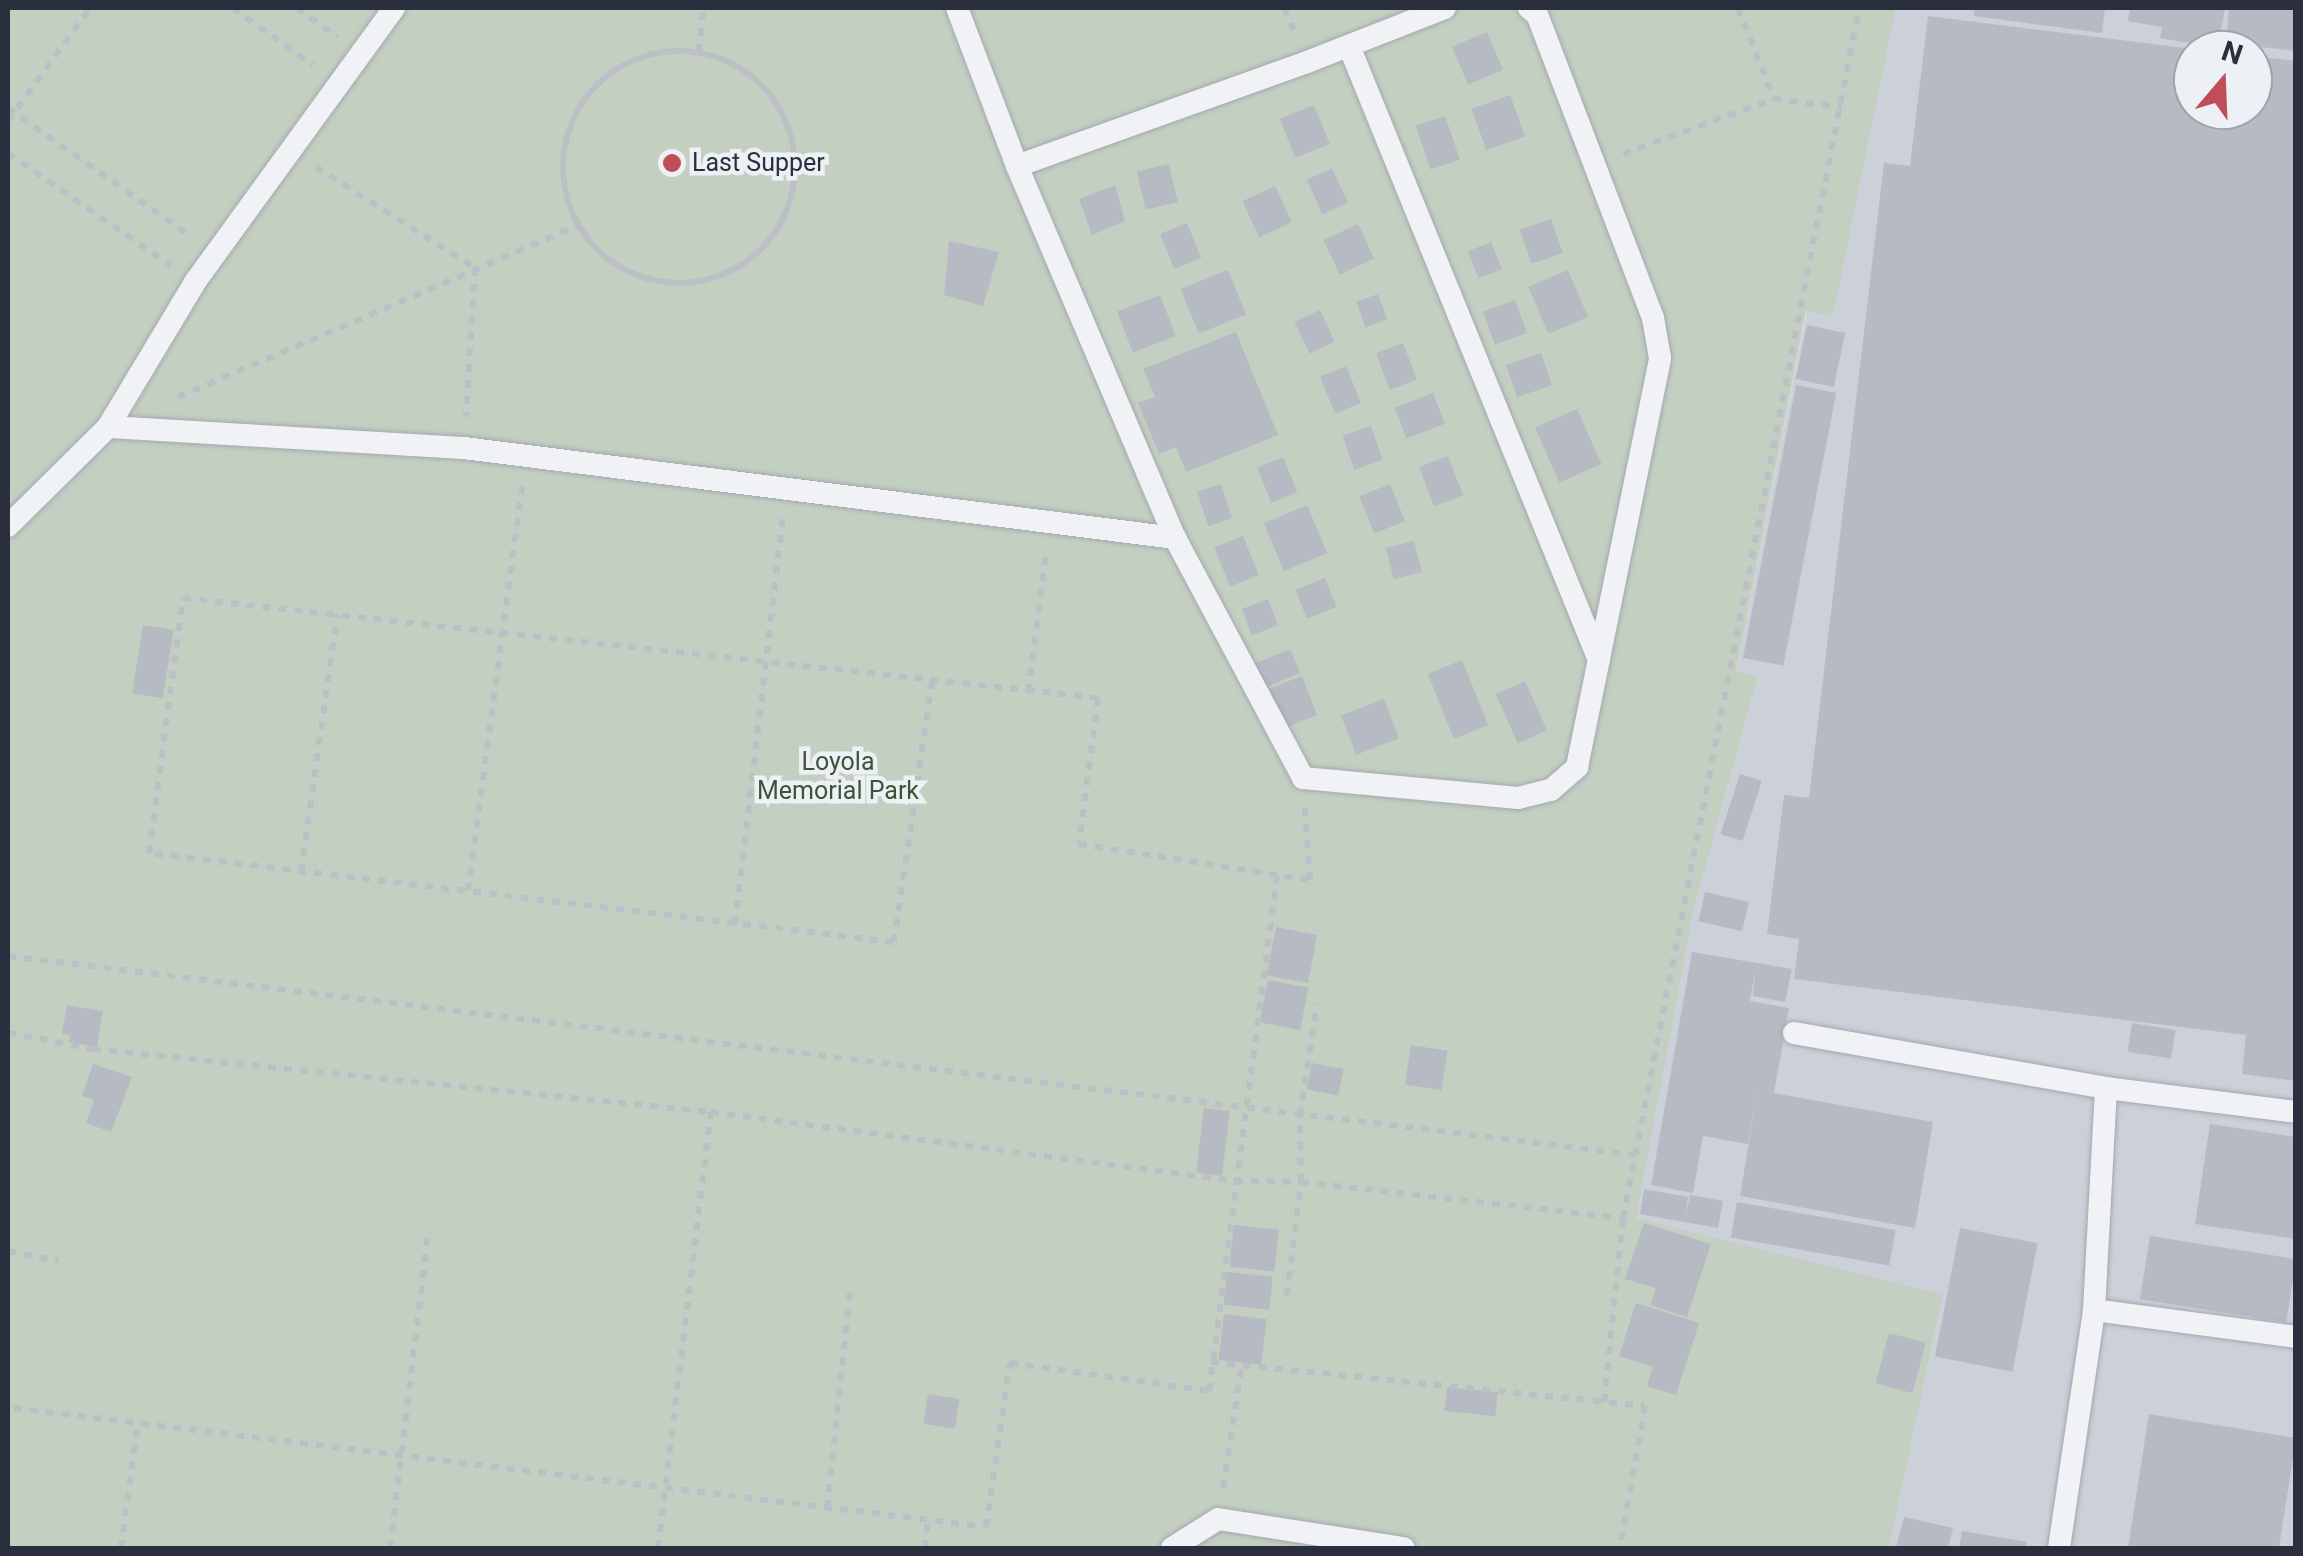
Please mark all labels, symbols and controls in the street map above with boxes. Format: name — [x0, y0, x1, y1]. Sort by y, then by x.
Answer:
north arrow — [2173, 30, 2273, 130]
text: N — [2218, 34, 2247, 72]
place label: Last Supper — [692, 148, 825, 178]
marker: Last Supper — [661, 152, 683, 174]
park label: Loyola Memorial Park — [757, 748, 919, 807]

